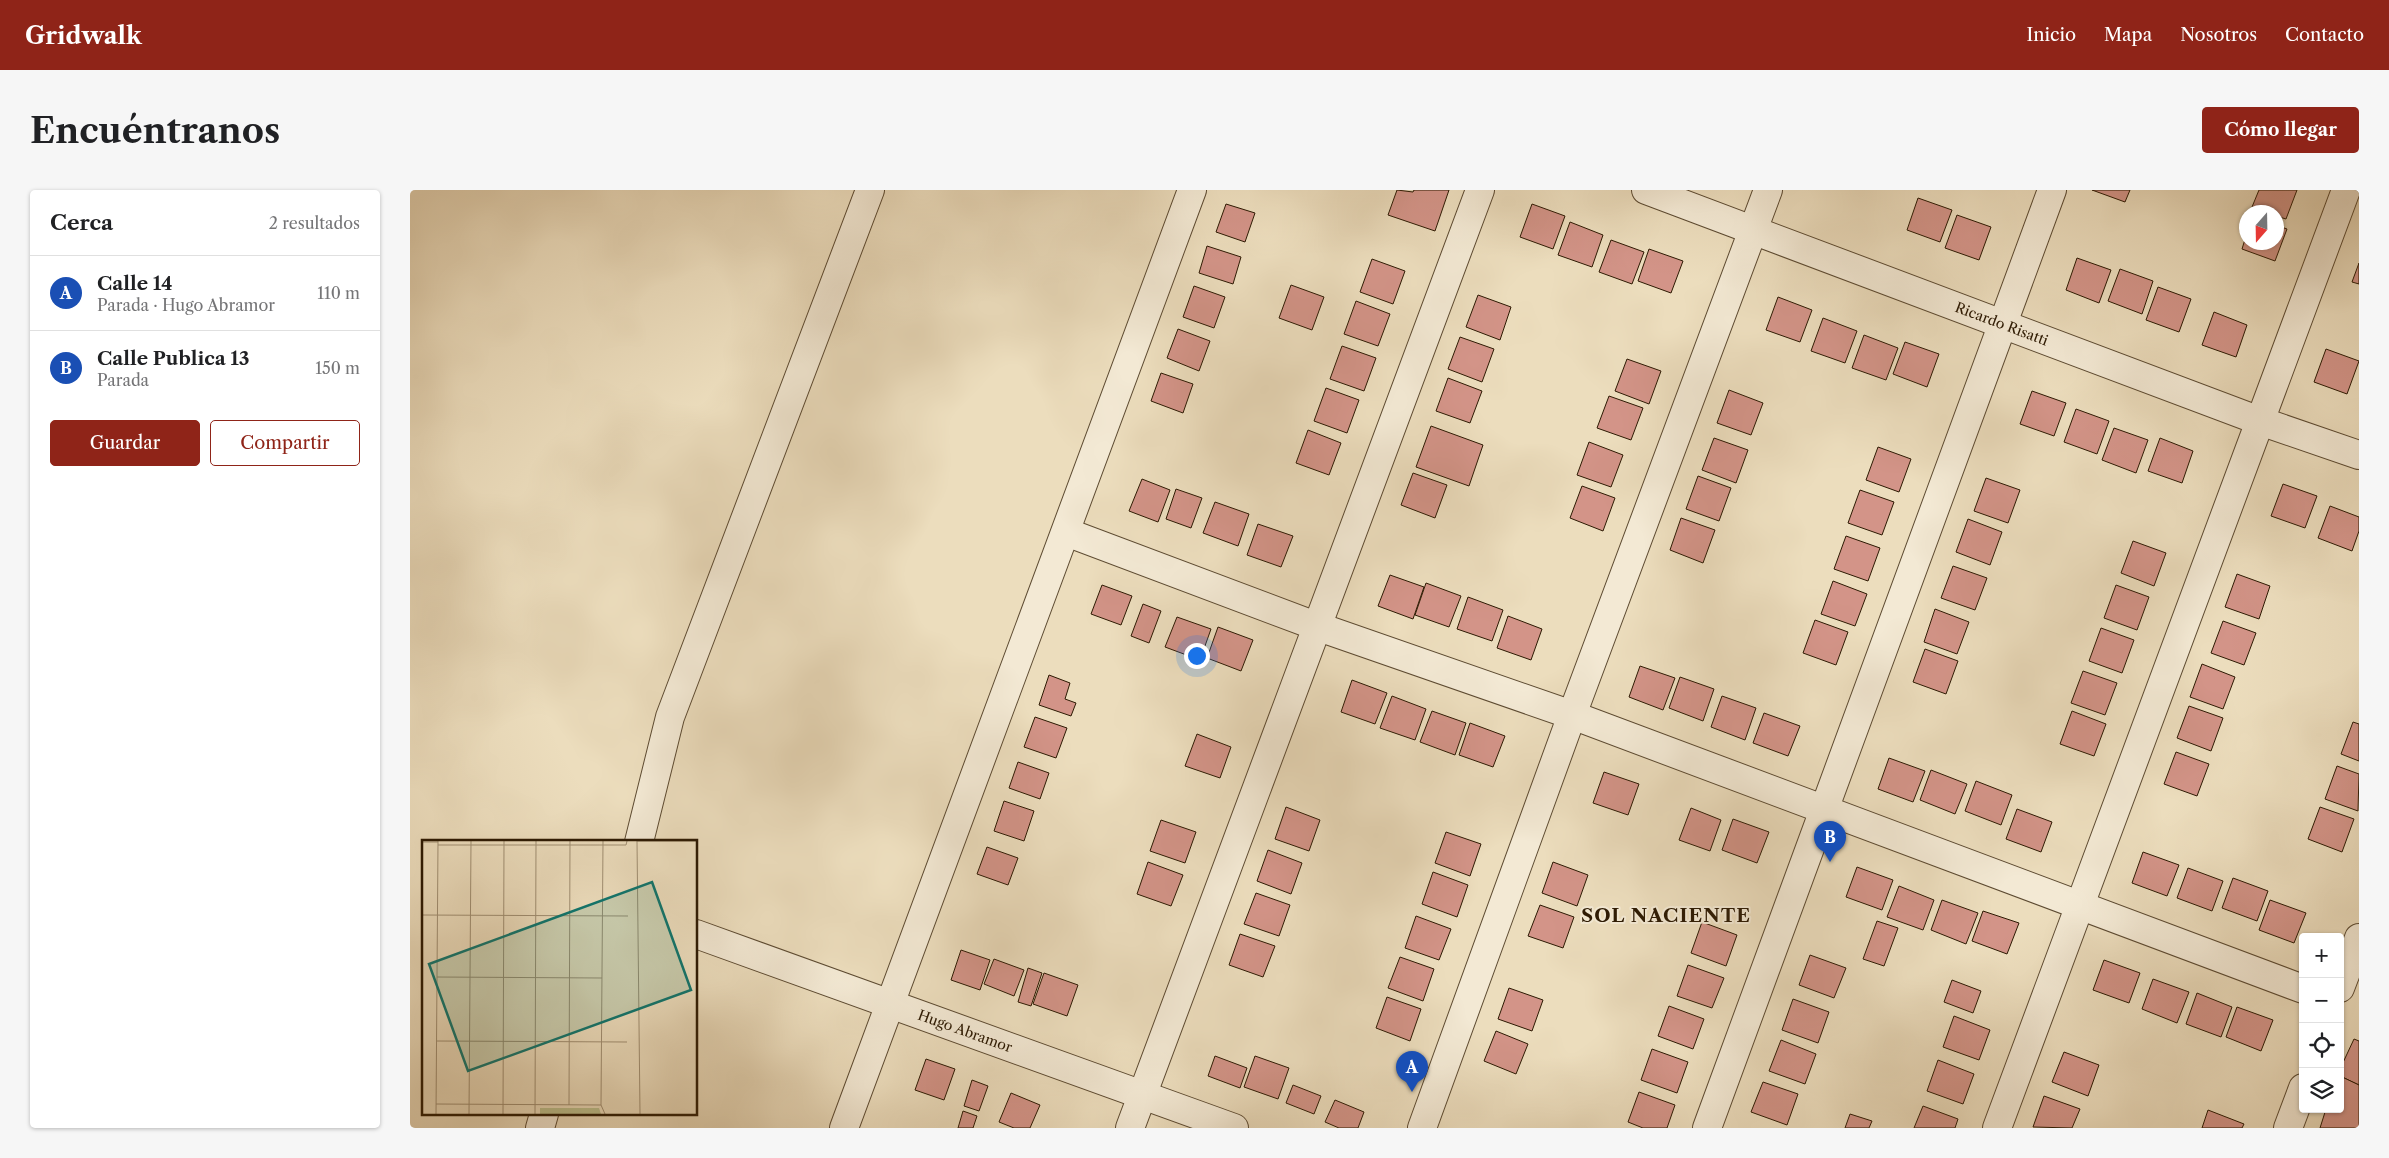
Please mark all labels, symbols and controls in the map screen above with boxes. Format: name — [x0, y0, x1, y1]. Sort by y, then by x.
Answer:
text: Gridwalk — [25, 21, 142, 50]
text: Inicio — [2027, 24, 2076, 46]
text: Mapa — [2104, 24, 2152, 46]
text: Nosotros — [2180, 24, 2257, 46]
text: Contacto — [2285, 24, 2364, 46]
button: Cómo llegar — [2202, 107, 2359, 153]
text: Encuéntranos — [30, 109, 280, 152]
north arrow — [2239, 205, 2284, 250]
text: Cerca — [50, 210, 113, 235]
text: 2 resultados — [269, 213, 360, 233]
text: Calle 14 — [97, 272, 173, 295]
text: A — [60, 283, 72, 303]
text: 110 m — [317, 283, 360, 303]
text: Parada · Hugo Abramor — [97, 295, 275, 315]
street label: Ricardo Risatti — [1953, 298, 2051, 349]
text: Calle Publica 13 — [97, 347, 250, 370]
text: B — [60, 358, 72, 378]
text: 150 m — [315, 358, 360, 378]
text: Parada — [97, 370, 149, 390]
button: Guardar — [50, 420, 200, 466]
button: Compartir — [210, 420, 360, 466]
your location — [1184, 643, 1210, 669]
pin: B — [1814, 821, 1846, 862]
inset map — [422, 840, 698, 1116]
district label: SOL NACIENTE — [1581, 904, 1751, 927]
map controls — [2299, 933, 2344, 1113]
button: + — [2299, 933, 2344, 978]
button: − — [2299, 978, 2344, 1023]
street label: Hugo Abramor — [915, 1006, 1015, 1056]
button: locate — [2299, 1023, 2344, 1068]
pin: A — [1396, 1051, 1428, 1092]
button: layers — [2299, 1068, 2344, 1113]

